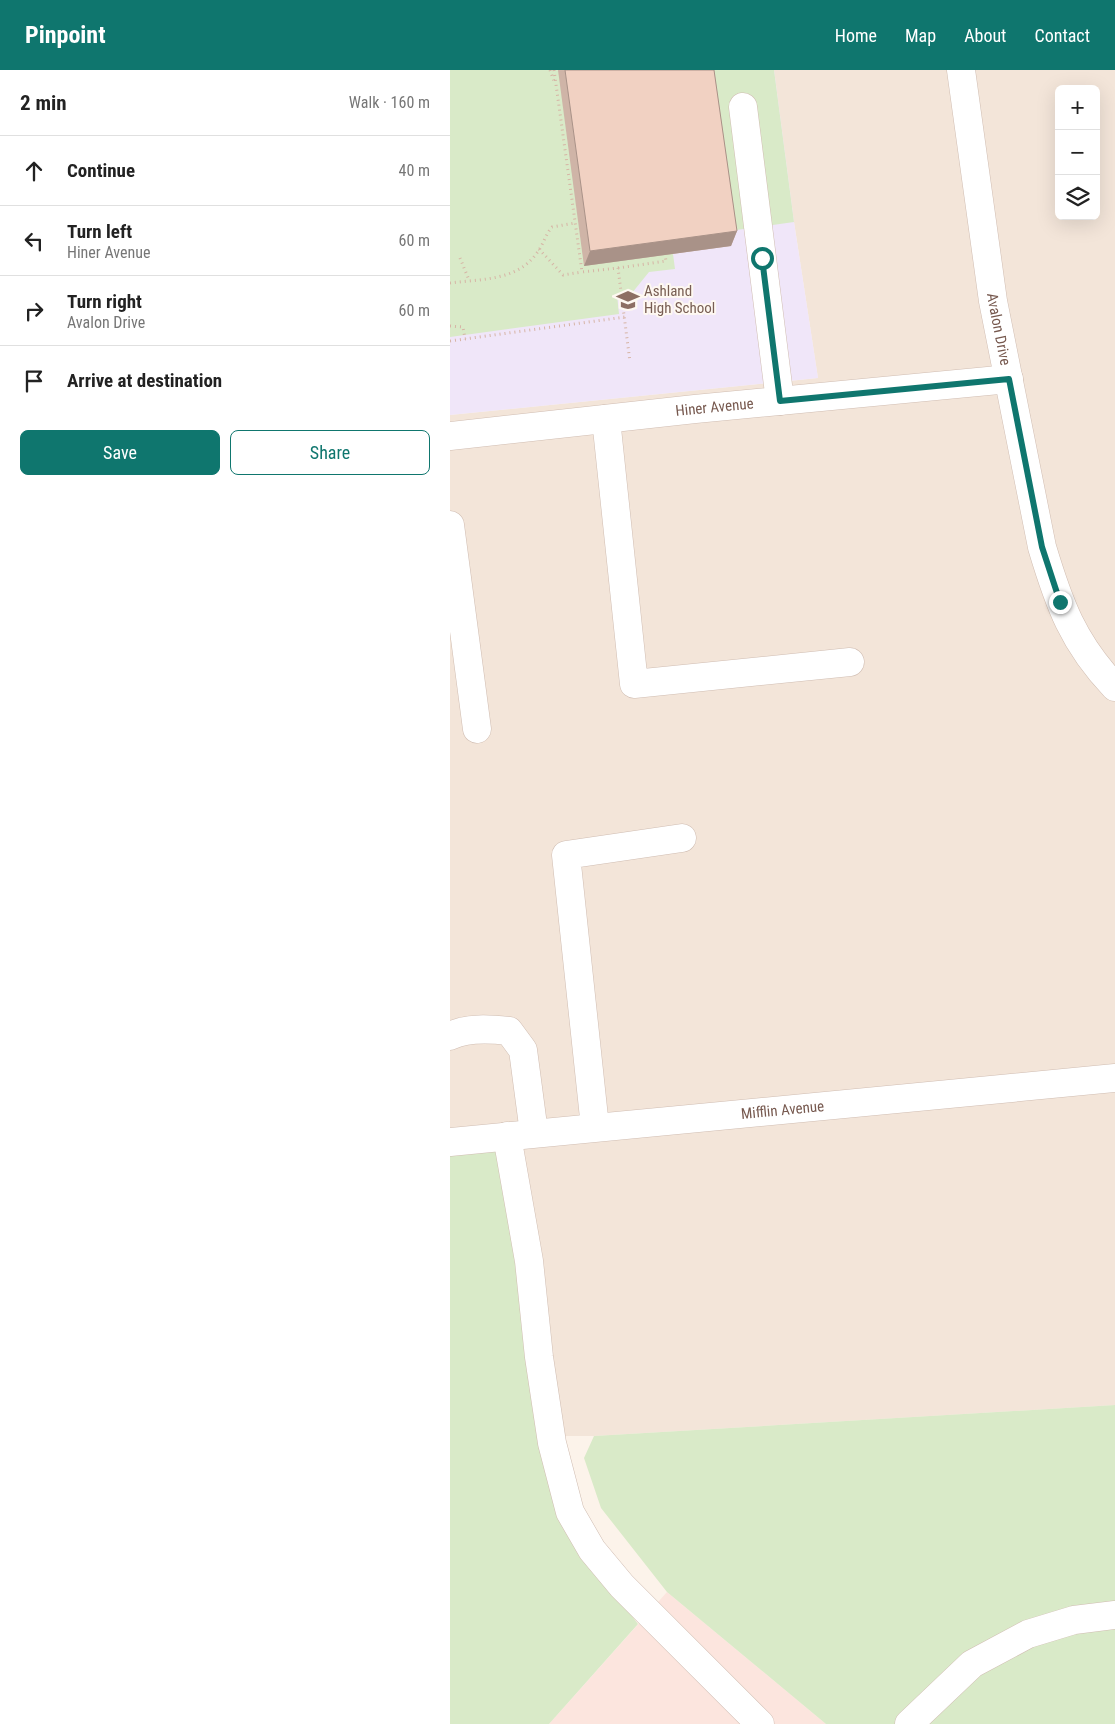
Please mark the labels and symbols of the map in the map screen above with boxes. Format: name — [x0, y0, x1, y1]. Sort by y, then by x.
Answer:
route start — [751, 247, 774, 270]
place label: Ashland High School — [644, 282, 715, 317]
school or university icon: Ashland High School — [615, 287, 641, 313]
street label: Avalon Drive — [983, 292, 1015, 367]
street label: Hiner Avenue — [674, 394, 754, 420]
route end — [1049, 591, 1072, 614]
street label: Mifflin Avenue — [740, 1097, 825, 1123]

